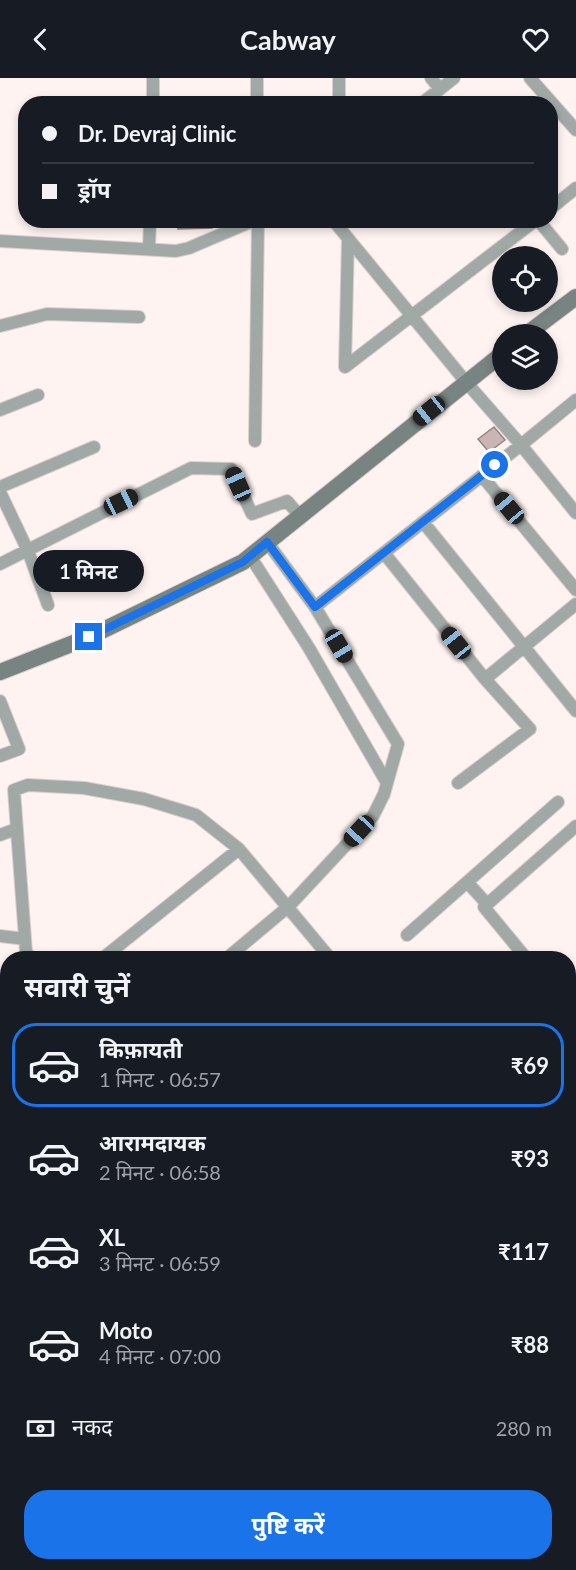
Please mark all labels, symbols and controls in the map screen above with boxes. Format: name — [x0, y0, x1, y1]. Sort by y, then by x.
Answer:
icon: back — [24, 23, 57, 56]
text: Cabway — [240, 23, 336, 56]
icon: heart — [519, 23, 552, 56]
text: Dr. Devraj Clinic — [78, 120, 236, 147]
text: ड्रॉप — [78, 176, 111, 203]
map controls — [492, 246, 558, 390]
button: locate — [492, 246, 558, 312]
button: layers — [492, 324, 558, 390]
car — [409, 393, 449, 429]
route start — [481, 451, 508, 478]
car — [222, 464, 254, 504]
car — [101, 486, 141, 518]
car — [491, 488, 527, 528]
callout: 1 मिनट — [34, 550, 144, 592]
text: 1 मिनट — [59, 559, 118, 583]
route end — [75, 623, 102, 650]
car — [438, 623, 474, 663]
car — [322, 626, 356, 666]
car — [340, 812, 378, 850]
text: सवारी चुनें — [24, 970, 130, 1003]
text: किफ़ायती — [99, 1036, 183, 1063]
icon: car — [27, 1038, 81, 1092]
text: ₹69 — [511, 1052, 549, 1079]
text: 1 मिनट · 06:57 — [99, 1067, 221, 1091]
text: आरामदायक — [99, 1129, 206, 1156]
icon: car — [27, 1131, 81, 1185]
text: ₹93 — [511, 1145, 549, 1172]
text: 2 मिनट · 06:58 — [99, 1160, 221, 1184]
icon: car — [27, 1224, 81, 1278]
text: XL — [99, 1224, 125, 1251]
text: ₹117 — [498, 1238, 549, 1265]
text: 3 मिनट · 06:59 — [99, 1251, 221, 1275]
icon: car — [27, 1317, 81, 1371]
text: Moto — [99, 1317, 153, 1344]
text: ₹88 — [511, 1331, 549, 1358]
text: 4 मिनट · 07:00 — [99, 1344, 221, 1368]
icon: cash — [24, 1412, 57, 1445]
text: नकद — [72, 1413, 113, 1440]
text: 280 m — [496, 1416, 552, 1440]
button: पुष्टि करें — [24, 1490, 552, 1559]

